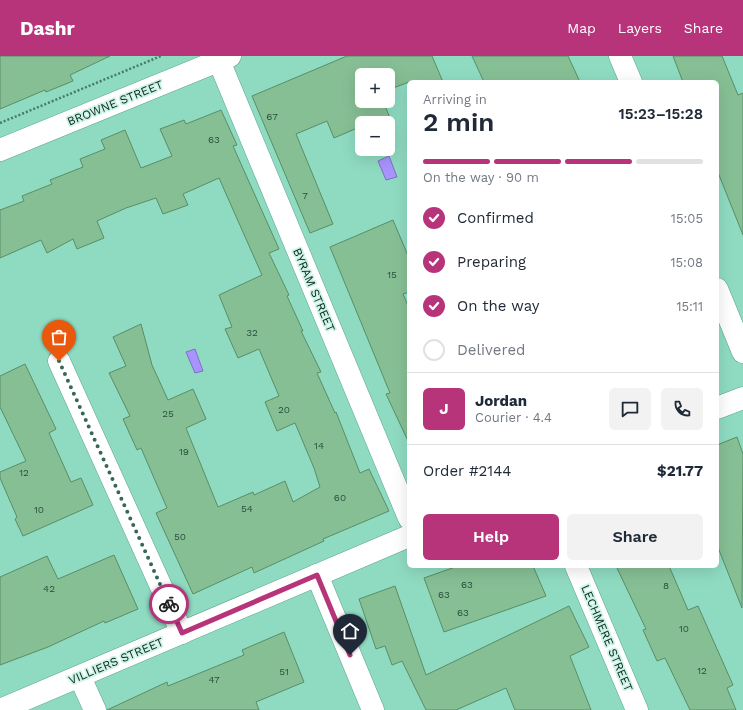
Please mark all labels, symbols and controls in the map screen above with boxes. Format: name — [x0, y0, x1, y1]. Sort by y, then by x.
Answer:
text: Dashr — [20, 17, 75, 40]
text: Map — [567, 20, 596, 36]
text: Layers — [618, 20, 662, 36]
text: Share — [684, 20, 723, 36]
map controls — [355, 68, 395, 156]
button: + — [355, 68, 395, 108]
street label: BROWNE STREET — [65, 77, 165, 129]
text: Arriving in — [423, 92, 487, 107]
text: 15:23–15:28 — [619, 105, 703, 123]
text: 2 min — [423, 107, 494, 137]
house number: 67 — [266, 111, 278, 122]
button: − — [355, 116, 395, 156]
house number: 63 — [208, 134, 220, 145]
text: On the way · 90 m — [423, 170, 539, 185]
house number: 7 — [302, 190, 308, 201]
icon: check — [423, 207, 445, 229]
text: Confirmed — [457, 209, 534, 227]
text: 15:05 — [671, 211, 703, 226]
street label: BYRAM STREET — [290, 246, 338, 334]
icon: check — [423, 251, 445, 273]
text: Preparing — [457, 253, 526, 271]
text: 15:08 — [670, 255, 703, 270]
house number: 15 — [387, 269, 397, 280]
icon: check — [423, 295, 445, 317]
text: On the way — [457, 297, 539, 315]
text: 15:11 — [676, 299, 703, 314]
pin — [42, 320, 76, 361]
icon: bag — [48, 326, 70, 348]
house number: 32 — [246, 327, 258, 338]
text: Delivered — [457, 341, 525, 359]
button: chat — [609, 388, 651, 430]
button: phone — [661, 388, 703, 430]
text: Jordan — [475, 392, 527, 410]
text: J — [439, 400, 449, 418]
house number: 20 — [278, 404, 290, 415]
house number: 25 — [162, 408, 174, 419]
text: Courier · 4.4 — [475, 410, 552, 425]
house number: 14 — [314, 440, 324, 451]
house number: 19 — [179, 446, 189, 457]
text: Order #2144 — [423, 462, 512, 480]
text: $21.77 — [657, 462, 703, 480]
house number: 12 — [19, 467, 29, 478]
house number: 60 — [334, 492, 346, 503]
house number: 54 — [241, 503, 253, 514]
house number: 10 — [34, 504, 44, 515]
button: Help — [423, 514, 559, 560]
button: Share — [567, 514, 703, 560]
house number: 50 — [174, 531, 186, 542]
house number: 63 — [461, 579, 473, 590]
house number: 8 — [663, 580, 669, 591]
house number: 42 — [43, 583, 55, 594]
street label: LECHMERE STREET — [578, 583, 636, 693]
courier — [149, 584, 189, 624]
house number: 63 — [438, 589, 450, 600]
icon: bike — [158, 593, 180, 615]
house number: 63 — [457, 607, 469, 618]
pin — [333, 614, 367, 655]
icon: home — [339, 620, 361, 642]
house number: 10 — [679, 623, 689, 634]
street label: VILLIERS STREET — [66, 635, 166, 687]
house number: 12 — [697, 665, 707, 676]
house number: 51 — [279, 666, 289, 677]
house number: 47 — [208, 674, 220, 685]

